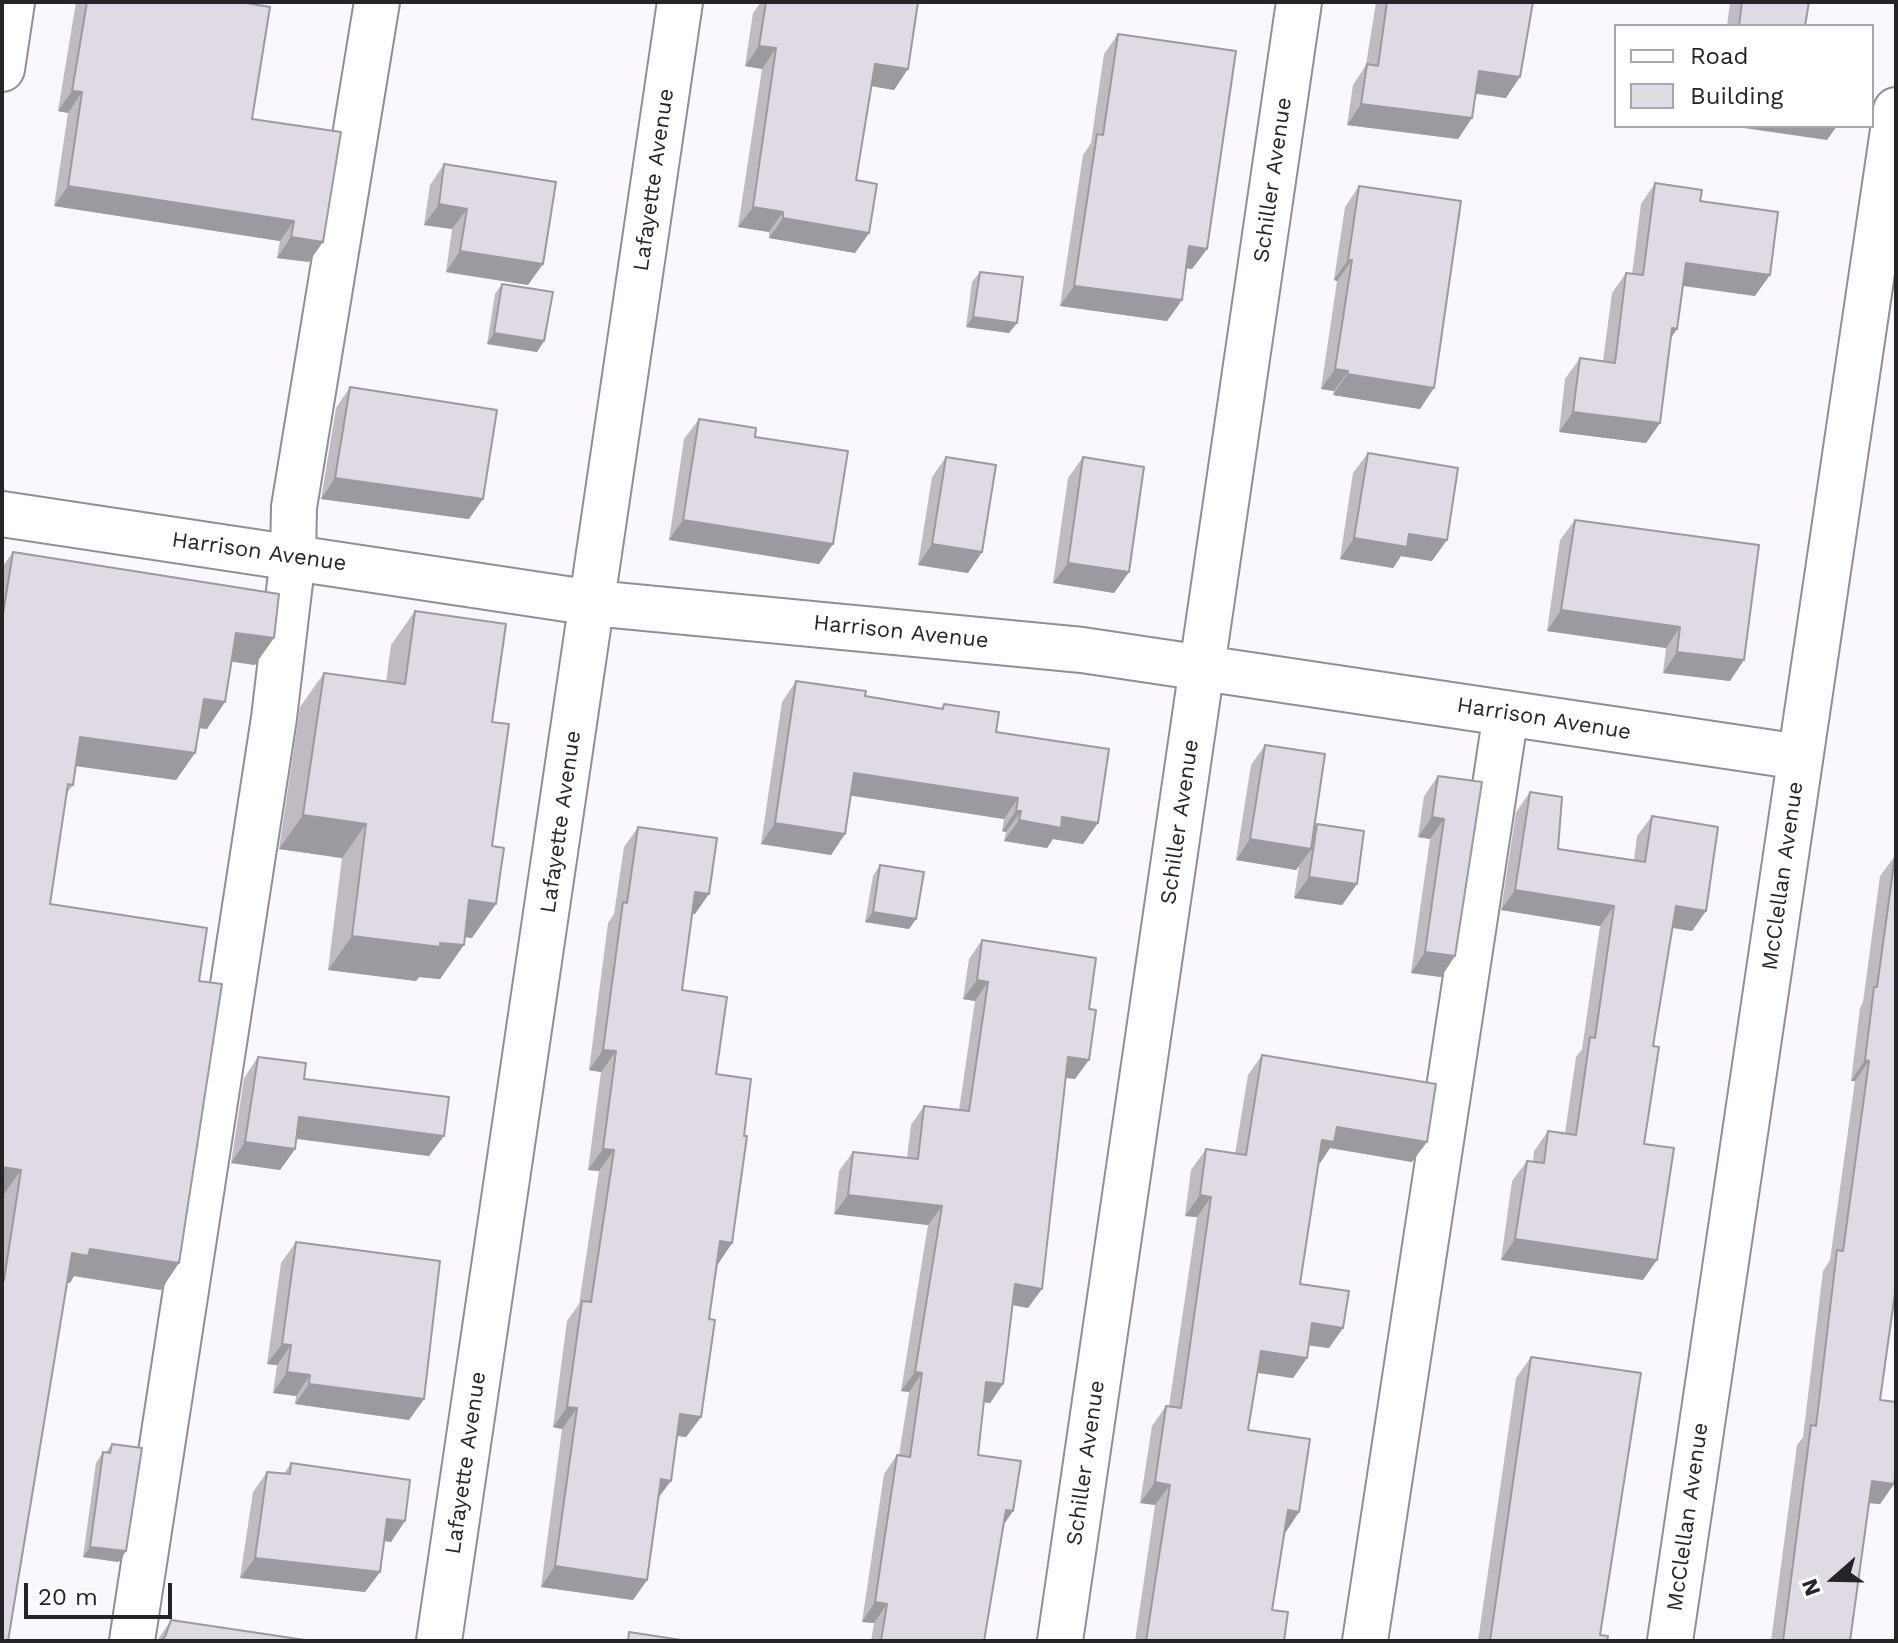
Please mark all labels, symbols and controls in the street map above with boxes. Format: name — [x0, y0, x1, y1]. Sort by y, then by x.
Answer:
legend — [1614, 24, 1874, 128]
text: Road — [1690, 42, 1749, 70]
text: Building — [1690, 82, 1783, 110]
street label: Lafayette Avenue — [628, 87, 680, 273]
street label: Schiller Avenue — [1248, 96, 1298, 264]
street label: Harrison Avenue — [170, 527, 348, 577]
street label: Harrison Avenue — [812, 610, 990, 654]
street label: Harrison Avenue — [1455, 692, 1633, 746]
street label: Lafayette Avenue — [535, 729, 587, 915]
street label: Schiller Avenue — [1155, 738, 1205, 906]
street label: McClellan Avenue — [1757, 780, 1809, 972]
street label: Lafayette Avenue — [440, 1370, 492, 1556]
street label: Schiller Avenue — [1061, 1379, 1111, 1547]
street label: McClellan Avenue — [1662, 1421, 1714, 1613]
north arrow — [1794, 1539, 1874, 1619]
scale bar — [28, 1567, 176, 1617]
text: N — [1796, 1575, 1826, 1599]
text: 20 m — [38, 1583, 98, 1611]

